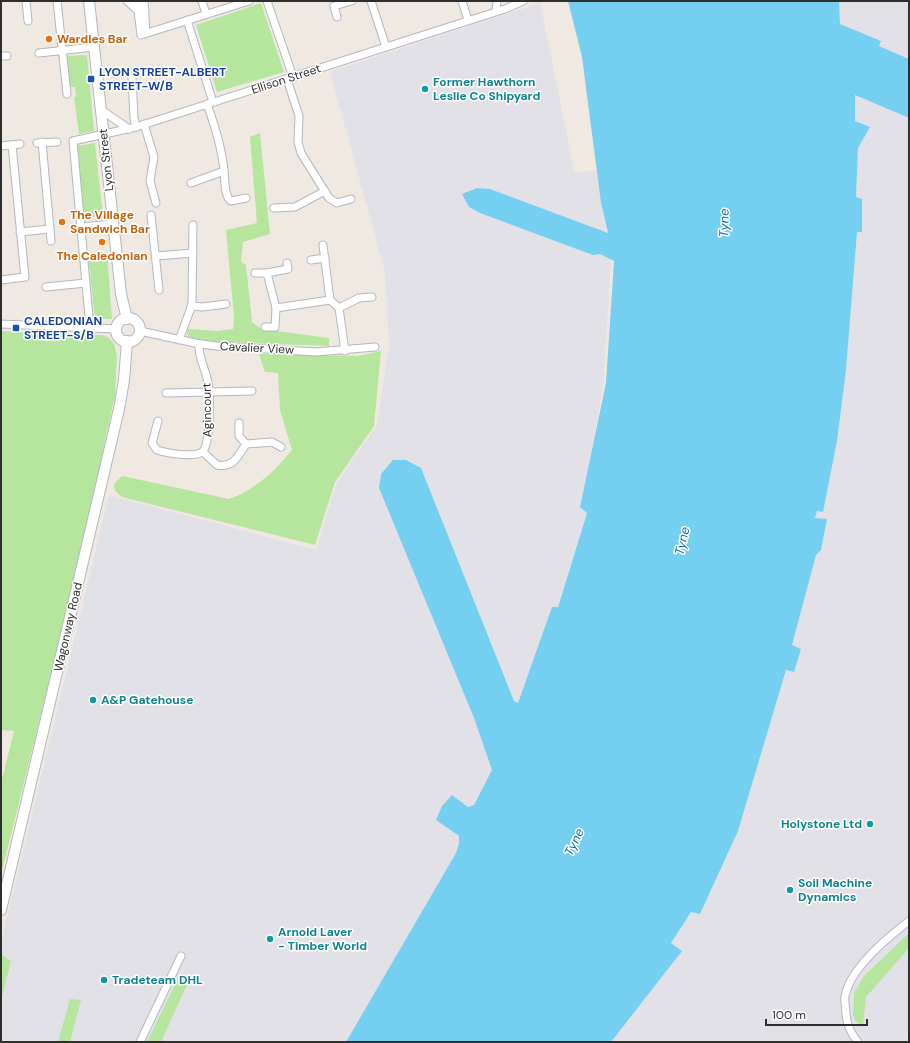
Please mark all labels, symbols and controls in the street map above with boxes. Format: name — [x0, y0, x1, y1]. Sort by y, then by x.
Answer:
place label: Wardles Bar — [57, 31, 128, 47]
marker: Wardles Bar — [44, 34, 54, 44]
street label: Ellison Street — [249, 60, 323, 98]
place label: LYON STREET-ALBERT STREET-W/B — [99, 64, 226, 94]
marker: LYON STREET-ALBERT STREET-W/B — [86, 74, 96, 84]
place label: Former Hawthorn Leslie Co Shipyard — [433, 74, 540, 104]
marker: Former Hawthorn Leslie Co Shipyard — [420, 84, 430, 94]
street label: Lyon Street — [95, 128, 117, 192]
place label: The Village Sandwich Bar — [70, 207, 150, 237]
water label: Tyne — [715, 208, 733, 238]
marker: The Village Sandwich Bar — [57, 217, 67, 227]
marker: The Caledonian — [97, 237, 107, 247]
place label: The Caledonian — [56, 248, 148, 264]
place label: CALEDONIAN STREET-S/B — [24, 313, 102, 343]
marker: CALEDONIAN STREET-S/B — [11, 323, 21, 333]
street label: Cavalier View — [220, 338, 294, 358]
street label: Agincourt — [199, 382, 215, 437]
water label: Tyne — [670, 525, 694, 557]
street label: Wagonway Road — [50, 581, 86, 673]
place label: A&P Gatehouse — [101, 692, 193, 708]
marker: A&P Gatehouse — [88, 695, 98, 705]
place label: Holystone Ltd — [781, 816, 862, 832]
marker: Holystone Ltd — [865, 819, 875, 829]
water label: Tyne — [560, 825, 588, 859]
place label: Soil Machine Dynamics — [798, 875, 872, 905]
marker: Soil Machine Dynamics — [785, 885, 795, 895]
place label: Arnold Laver - Timber World — [278, 924, 367, 954]
marker: Arnold Laver - Timber World — [265, 934, 275, 944]
place label: Tradeteam DHL — [112, 972, 203, 988]
marker: Tradeteam DHL — [99, 975, 109, 985]
scale bar — [766, 1001, 867, 1027]
text: 100 m — [772, 1007, 806, 1023]

